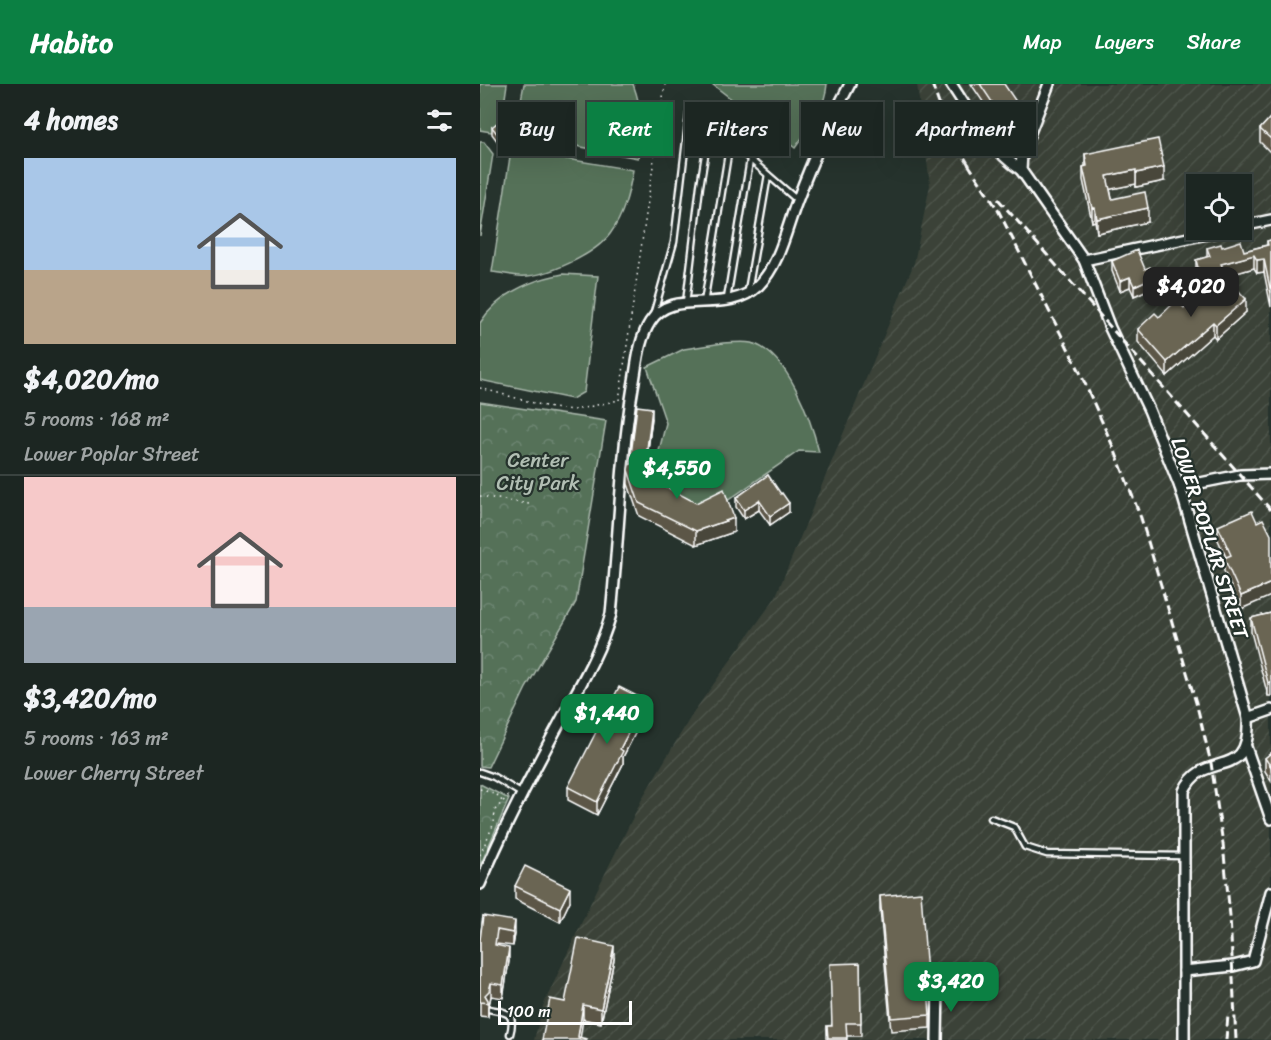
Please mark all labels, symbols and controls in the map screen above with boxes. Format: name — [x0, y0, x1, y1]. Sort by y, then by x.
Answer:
text: Habito — [30, 18, 113, 67]
text: Map — [1023, 23, 1062, 61]
text: Layers — [1095, 23, 1154, 61]
text: Share — [1187, 23, 1241, 61]
text: 4 homes — [24, 97, 118, 143]
chip: Buy — [498, 102, 575, 156]
chip: Rent — [587, 102, 673, 156]
chip: Filters — [685, 102, 789, 156]
chip: New — [801, 102, 883, 156]
chip: Apartment — [895, 102, 1036, 156]
icon: filters — [423, 104, 456, 137]
map controls — [1186, 174, 1252, 240]
button: locate — [1186, 174, 1252, 240]
icon: home — [186, 197, 294, 305]
pin: $4,020 — [1142, 267, 1240, 318]
text: $4,020 — [1157, 269, 1225, 304]
text: $4,020/mo — [24, 356, 159, 402]
text: 5 rooms · 168 m² — [24, 402, 170, 437]
street label: LOWER POPLAR STREET — [1160, 433, 1259, 645]
text: Lower Poplar Street — [24, 437, 200, 472]
park label: Center City Park — [497, 443, 580, 501]
pin: $4,550 — [628, 449, 726, 500]
text: $4,550 — [643, 451, 711, 486]
icon: home — [186, 516, 294, 624]
text: $3,420/mo — [24, 675, 157, 721]
pin: $1,440 — [558, 694, 656, 745]
text: $1,440 — [574, 696, 640, 731]
text: 5 rooms · 163 m² — [24, 721, 169, 756]
text: Lower Cherry Street — [24, 756, 203, 791]
pin: $3,420 — [902, 962, 1000, 1013]
text: $3,420 — [918, 964, 984, 999]
text: 100 m — [507, 997, 551, 1026]
scale bar — [498, 998, 632, 1026]

